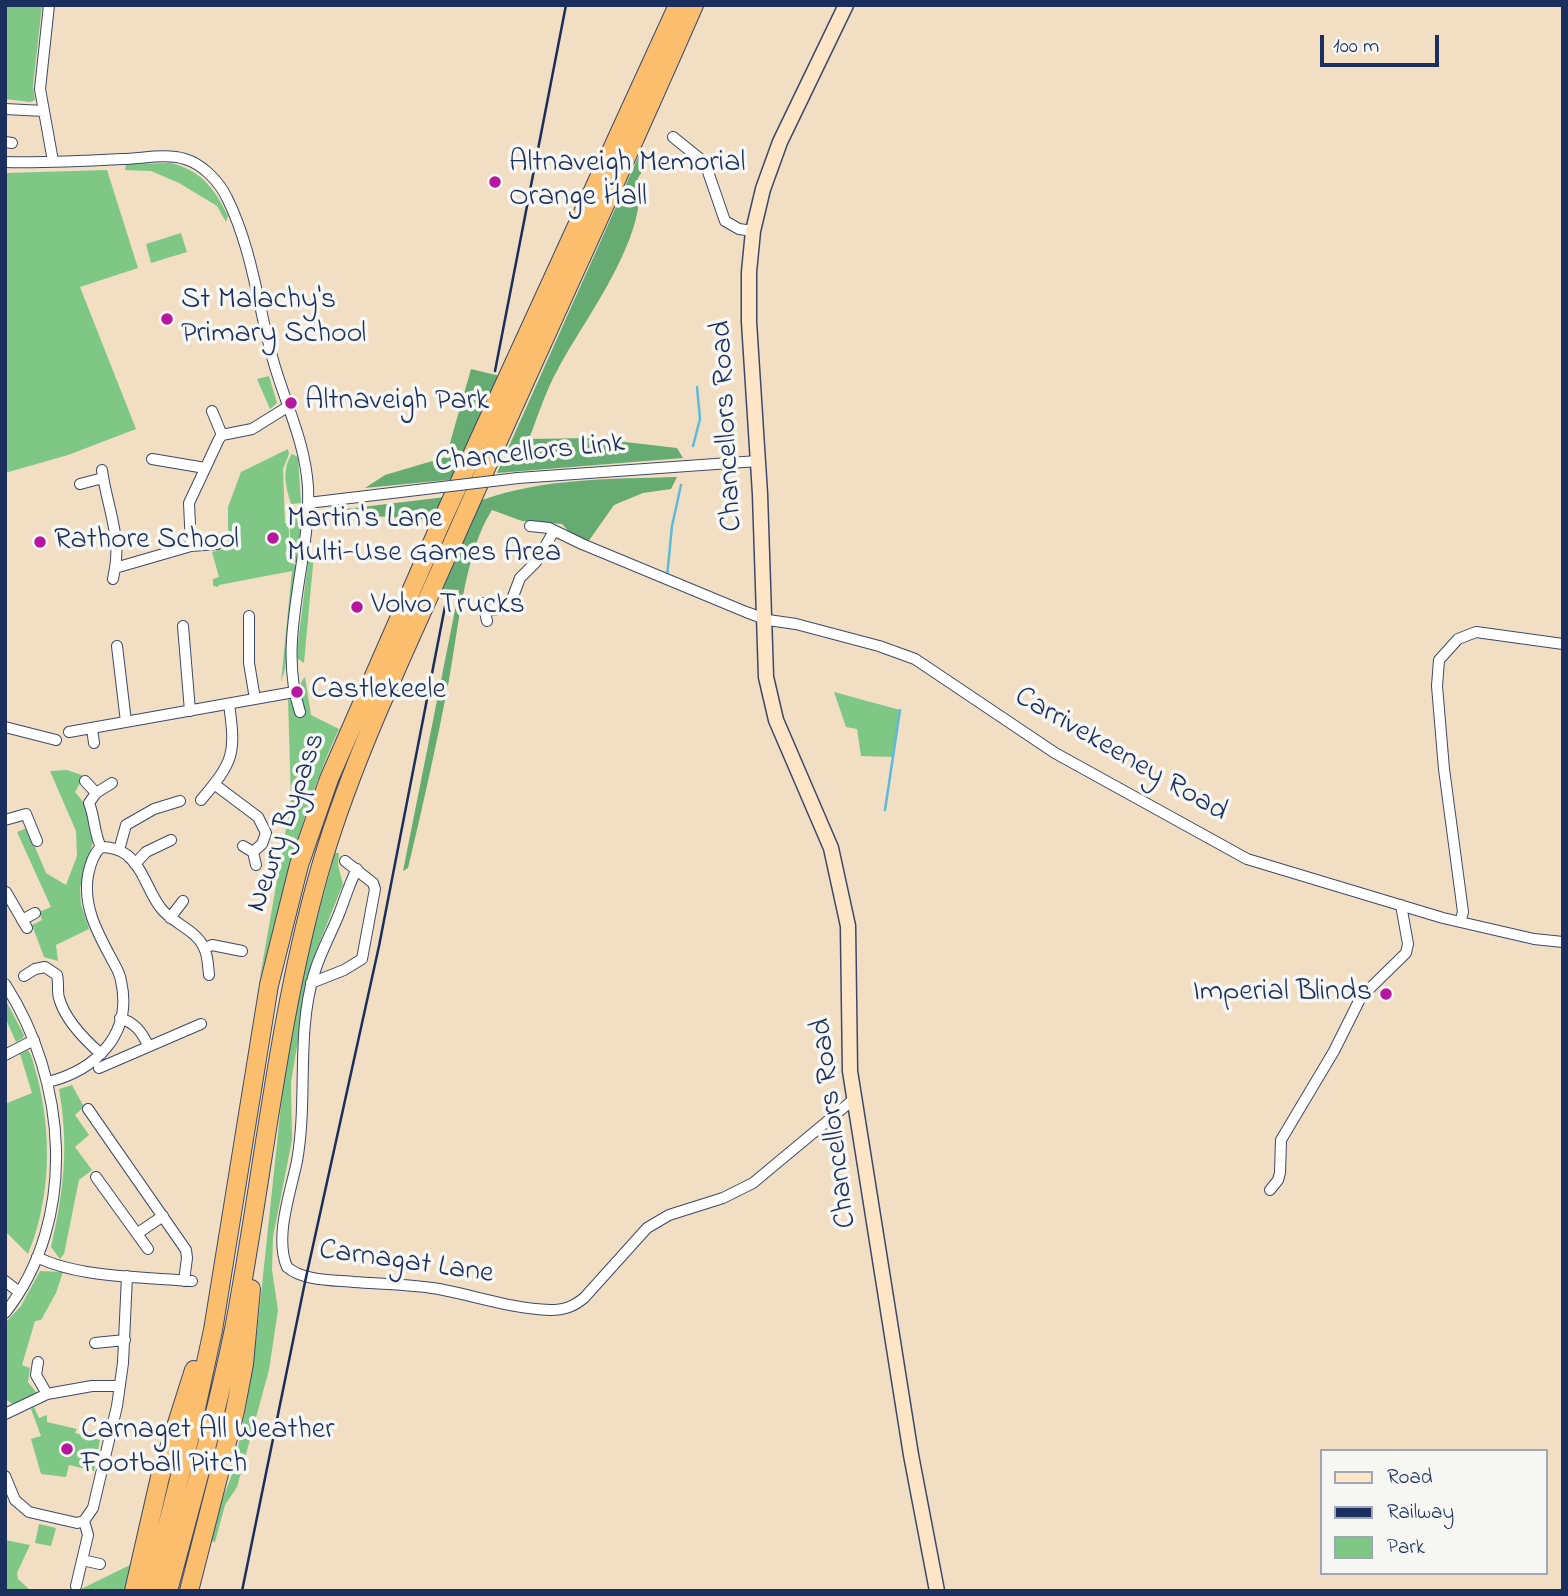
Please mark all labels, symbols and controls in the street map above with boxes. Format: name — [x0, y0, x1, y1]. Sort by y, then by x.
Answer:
scale bar — [1323, 21, 1442, 65]
text: 100 m — [1333, 32, 1379, 62]
place label: Altnaveigh Memorial Orange Hall — [509, 147, 745, 218]
marker: Altnaveigh Memorial Orange Hall — [487, 174, 503, 190]
place label: St Malachy's Primary School — [181, 284, 366, 354]
marker: St Malachy's Primary School — [159, 311, 175, 327]
street label: Chancellors Road — [705, 319, 753, 533]
place label: Altnaveigh Park — [305, 385, 489, 421]
marker: Altnaveigh Park — [283, 395, 299, 411]
street label: Chancellors Link — [433, 427, 627, 483]
place label: Martin's Lane Multi-Use Games Area — [287, 503, 561, 574]
place label: Rathore School — [54, 524, 239, 560]
marker: Martin's Lane Multi-Use Games Area — [265, 530, 281, 546]
marker: Rathore School — [32, 534, 48, 550]
place label: Volvo Trucks — [371, 589, 525, 625]
marker: Volvo Trucks — [349, 599, 365, 615]
place label: Castlekeele — [311, 674, 446, 710]
street label: Carrivekeeney Road — [1007, 680, 1233, 832]
marker: Castlekeele — [289, 684, 305, 700]
street label: Newry Bypass — [241, 729, 335, 917]
place label: Imperial Blinds — [1193, 976, 1372, 1012]
marker: Imperial Blinds — [1378, 986, 1394, 1002]
street label: Chancellors Road — [805, 1016, 867, 1230]
street label: Carnagat Lane — [316, 1234, 496, 1294]
place label: Carnaget All Weather Football Pitch — [81, 1414, 334, 1484]
marker: Carnaget All Weather Football Pitch — [59, 1441, 75, 1457]
legend — [1320, 1449, 1547, 1575]
text: Road — [1387, 1463, 1433, 1493]
text: Railway — [1387, 1498, 1454, 1528]
text: Park — [1387, 1533, 1425, 1563]

